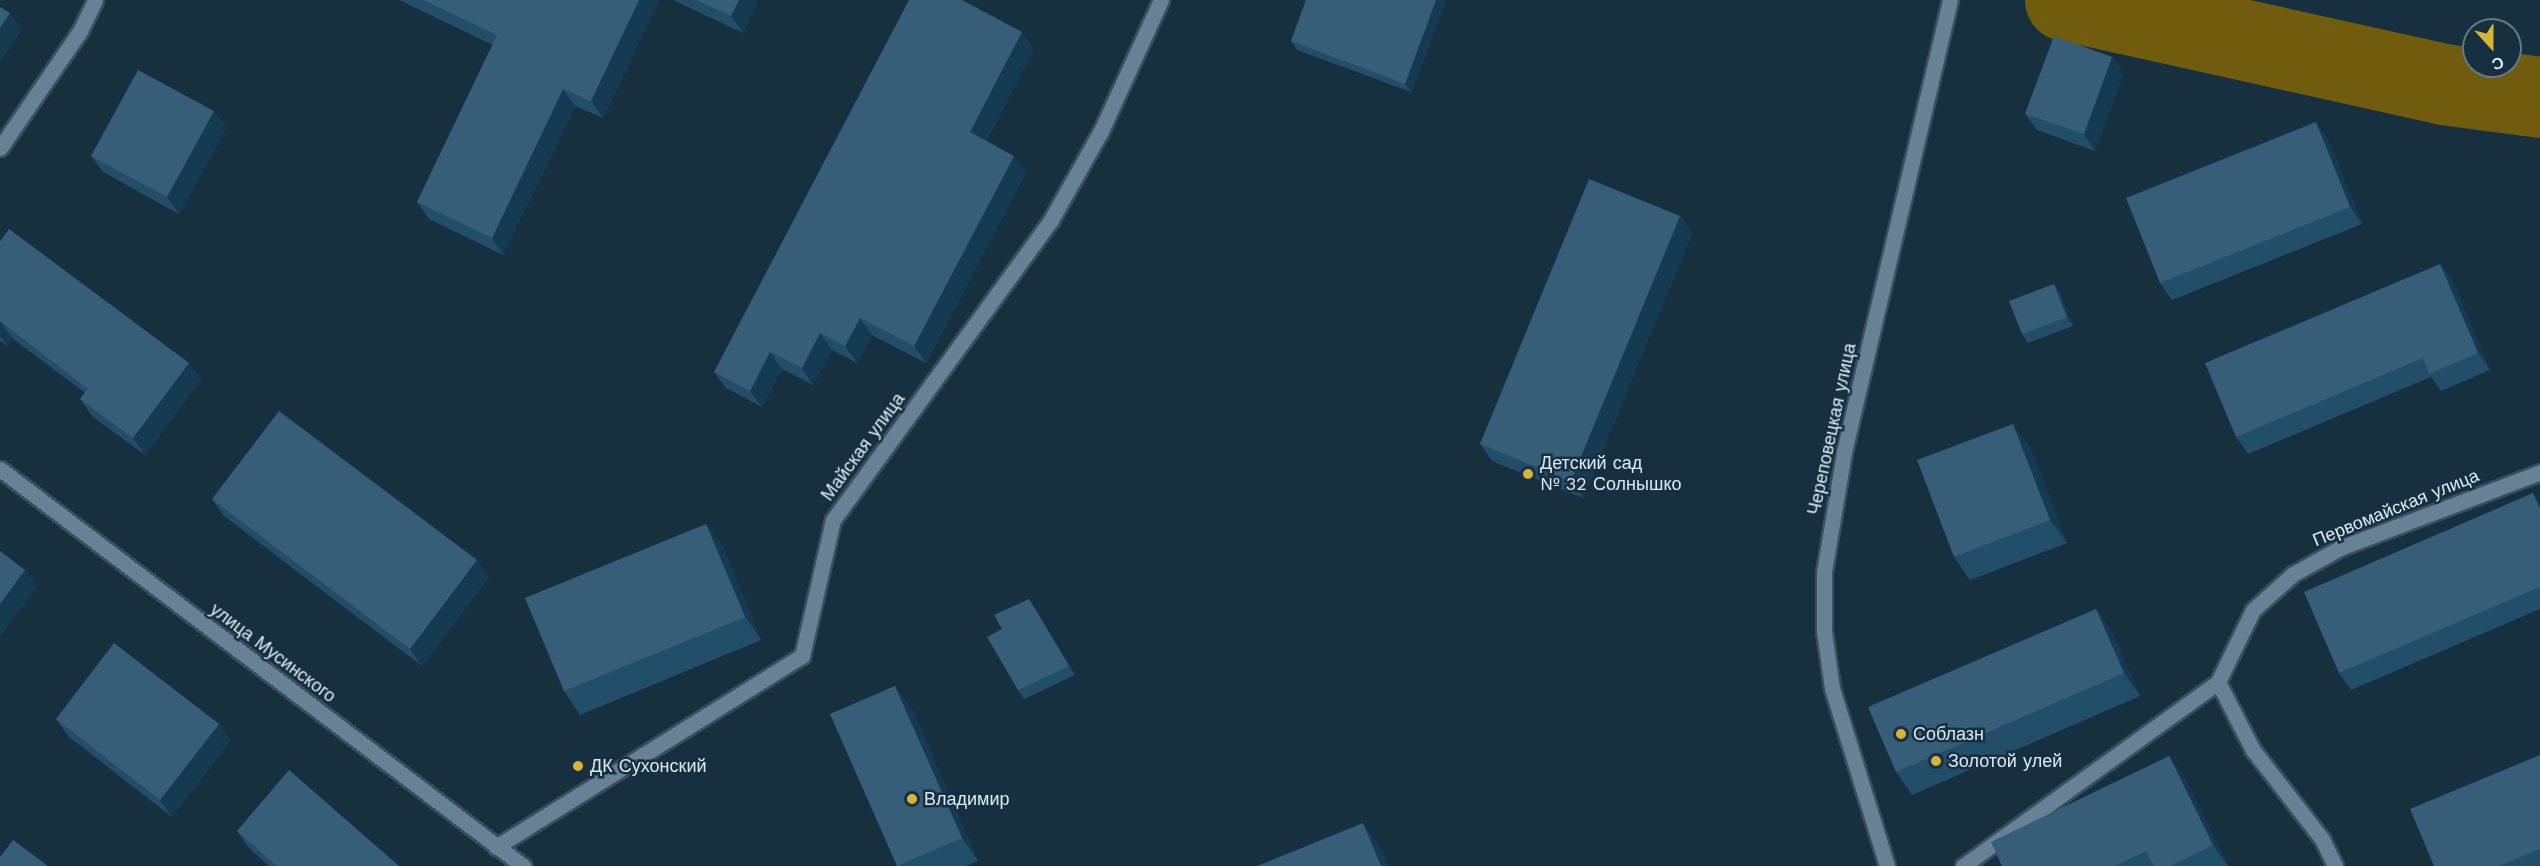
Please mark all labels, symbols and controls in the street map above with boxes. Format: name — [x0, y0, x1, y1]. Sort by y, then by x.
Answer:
north arrow — [2462, 18, 2522, 78]
text: С — [2489, 52, 2507, 74]
street label: Череповецкая улица — [1803, 341, 1861, 517]
street label: Майская улица — [817, 389, 909, 505]
place label: Детский сад № 32 Солнышко — [1540, 453, 1681, 496]
street label: Первомайская улица — [2310, 465, 2482, 551]
marker: Детский сад № 32 Солнышко — [1521, 467, 1535, 481]
street label: улица Мусинского — [206, 599, 340, 707]
place label: Соблазн — [1913, 723, 1984, 745]
marker: Соблазн — [1894, 727, 1908, 741]
place label: Золотой улей — [1948, 750, 2062, 772]
marker: Золотой улей — [1929, 754, 1943, 768]
place label: ДК Сухонский — [590, 755, 707, 777]
marker: ДК Сухонский — [571, 759, 585, 773]
place label: Владимир — [924, 788, 1010, 810]
marker: Владимир — [905, 792, 919, 806]

